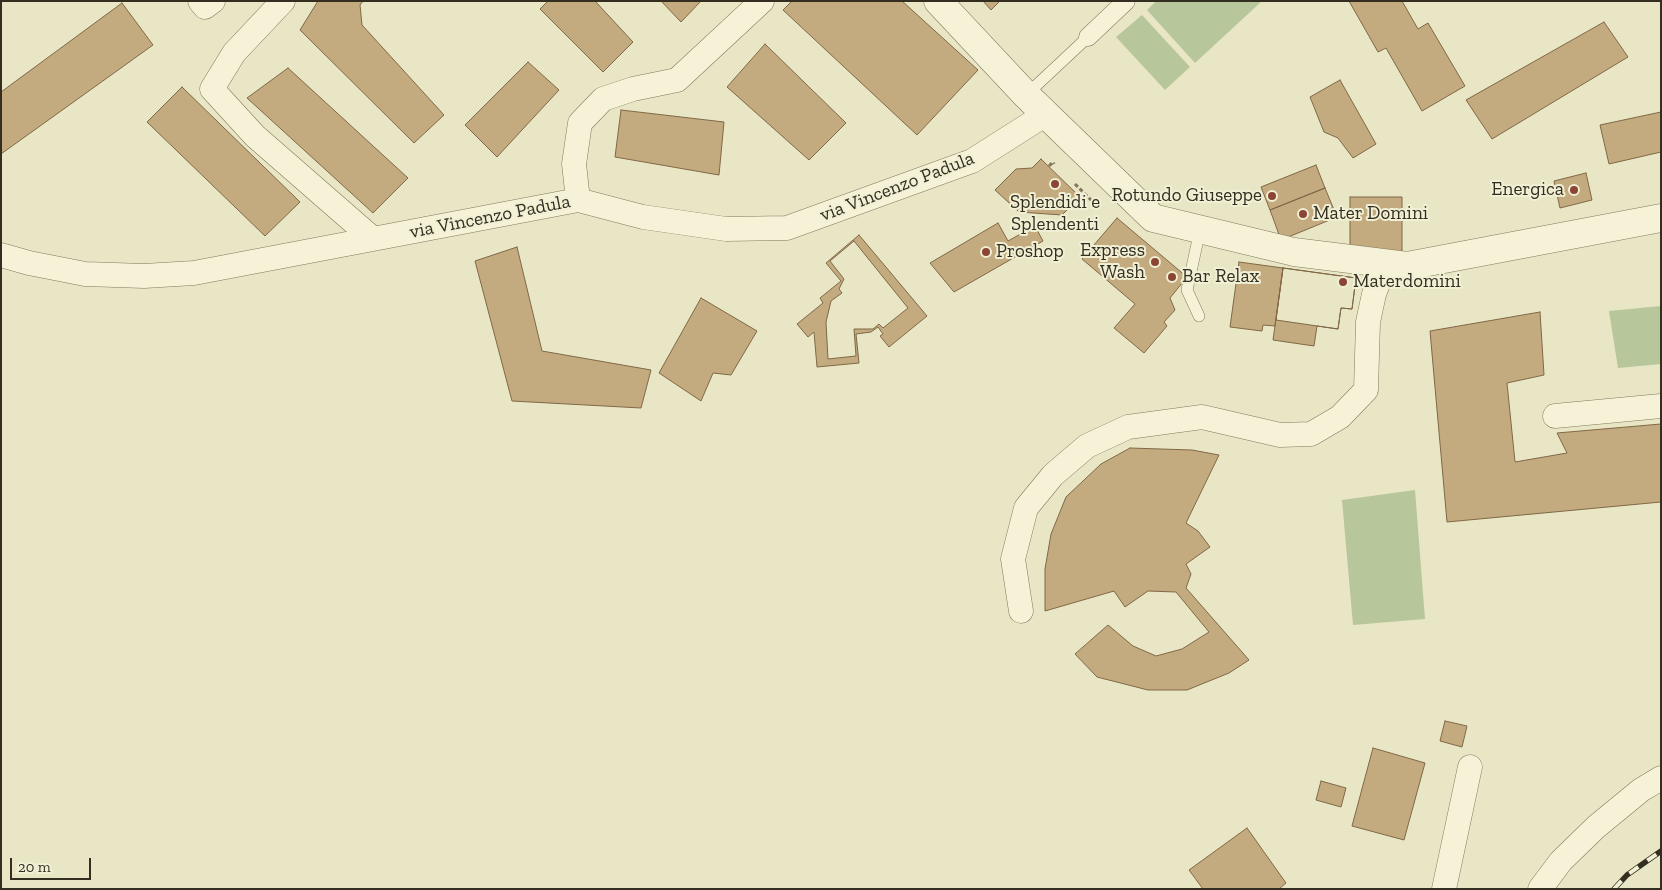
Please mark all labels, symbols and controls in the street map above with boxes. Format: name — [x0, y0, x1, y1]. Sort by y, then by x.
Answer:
street label: via Vincenzo Padula — [817, 147, 977, 227]
marker: Splendidi e Splendenti — [1049, 178, 1061, 190]
place label: Energica — [1491, 179, 1564, 201]
marker: Energica — [1568, 184, 1580, 196]
place label: Rotundo Giuseppe — [1111, 185, 1262, 207]
street label: via Vincenzo Padula — [408, 190, 572, 244]
marker: Rotundo Giuseppe — [1266, 190, 1278, 202]
place label: Splendidi e Splendenti — [1010, 192, 1100, 236]
place label: Mater Domini — [1313, 203, 1428, 225]
marker: Mater Domini — [1297, 208, 1309, 220]
place label: Express Wash — [1080, 240, 1145, 284]
place label: Proshop — [996, 241, 1064, 263]
marker: Proshop — [980, 246, 992, 258]
marker: Express Wash — [1149, 256, 1161, 268]
place label: Bar Relax — [1182, 266, 1259, 288]
marker: Bar Relax — [1166, 271, 1178, 283]
place label: Materdomini — [1353, 271, 1461, 293]
marker: Materdomini — [1337, 276, 1349, 288]
scale bar — [12, 848, 94, 880]
text: 20 m — [18, 858, 51, 876]

